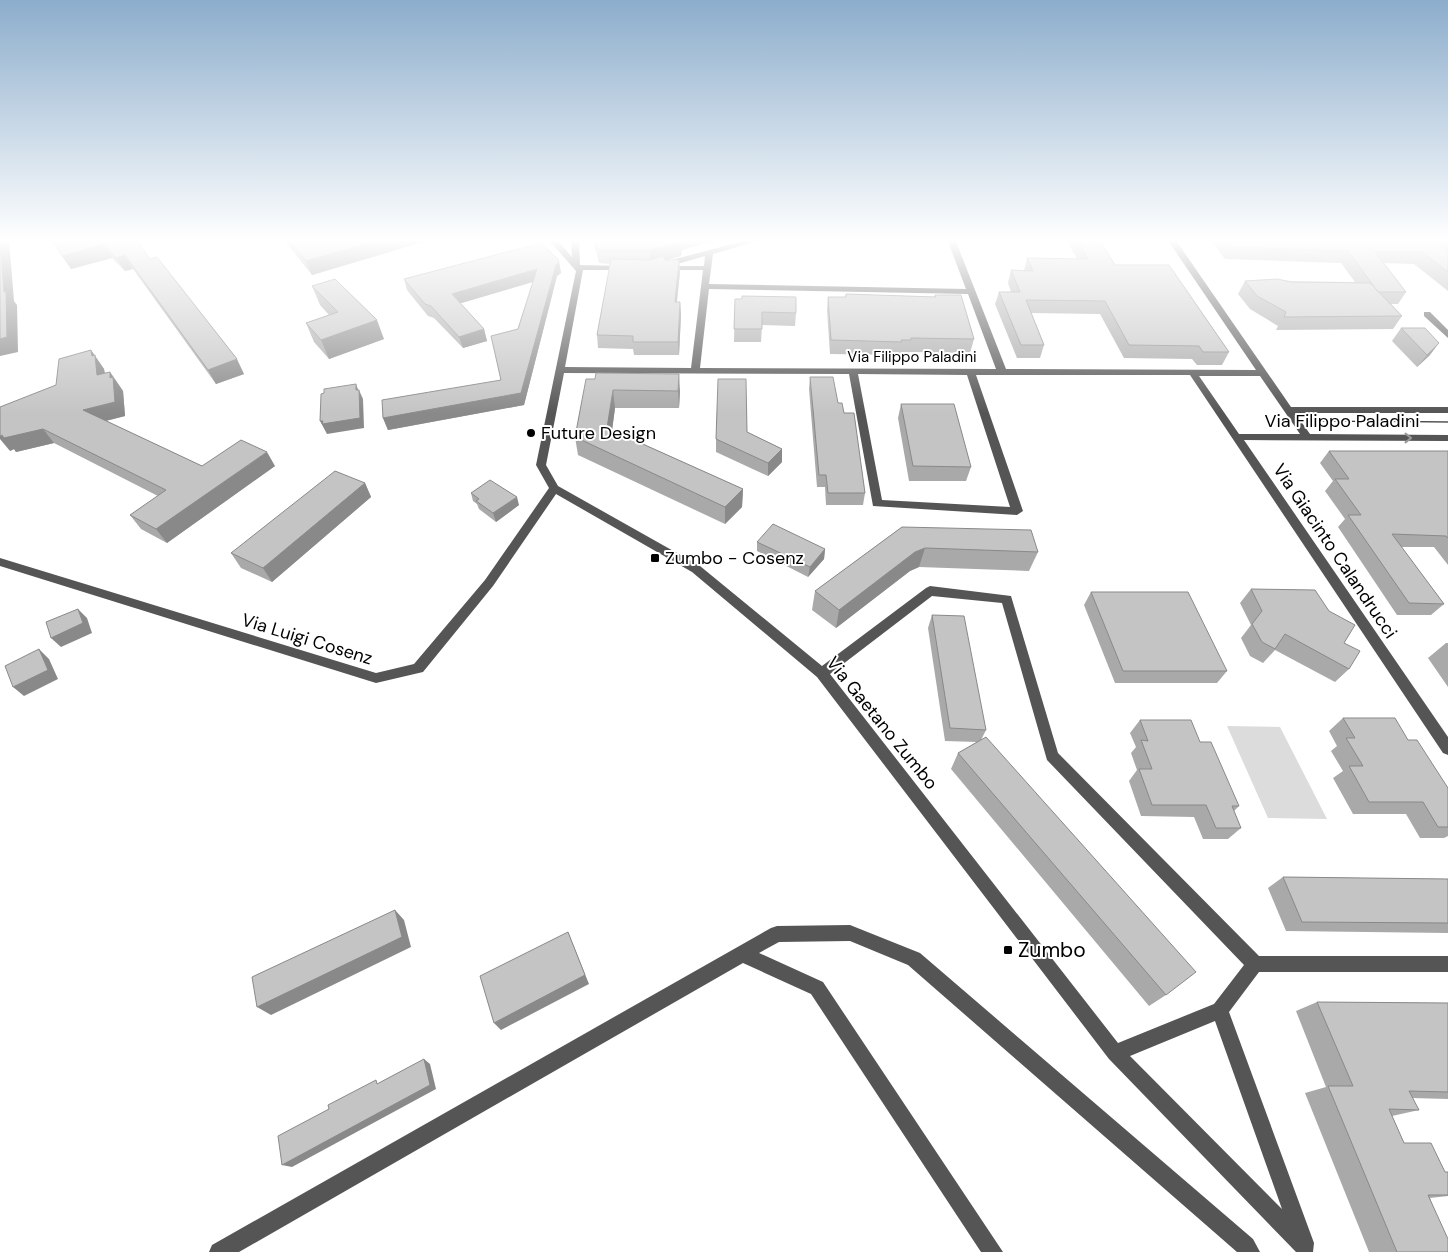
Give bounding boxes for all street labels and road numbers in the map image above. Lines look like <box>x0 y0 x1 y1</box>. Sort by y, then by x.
street label: Via Filippo Paladini <box>847 347 977 367</box>
street label: Via Filippo Paladini <box>1264 409 1420 433</box>
street label: Via Giacinto Calandrucci <box>1267 459 1403 643</box>
street label: Via Luigi Cosenz <box>239 608 375 670</box>
street label: Via Gaetano Zumbo <box>821 651 943 795</box>

